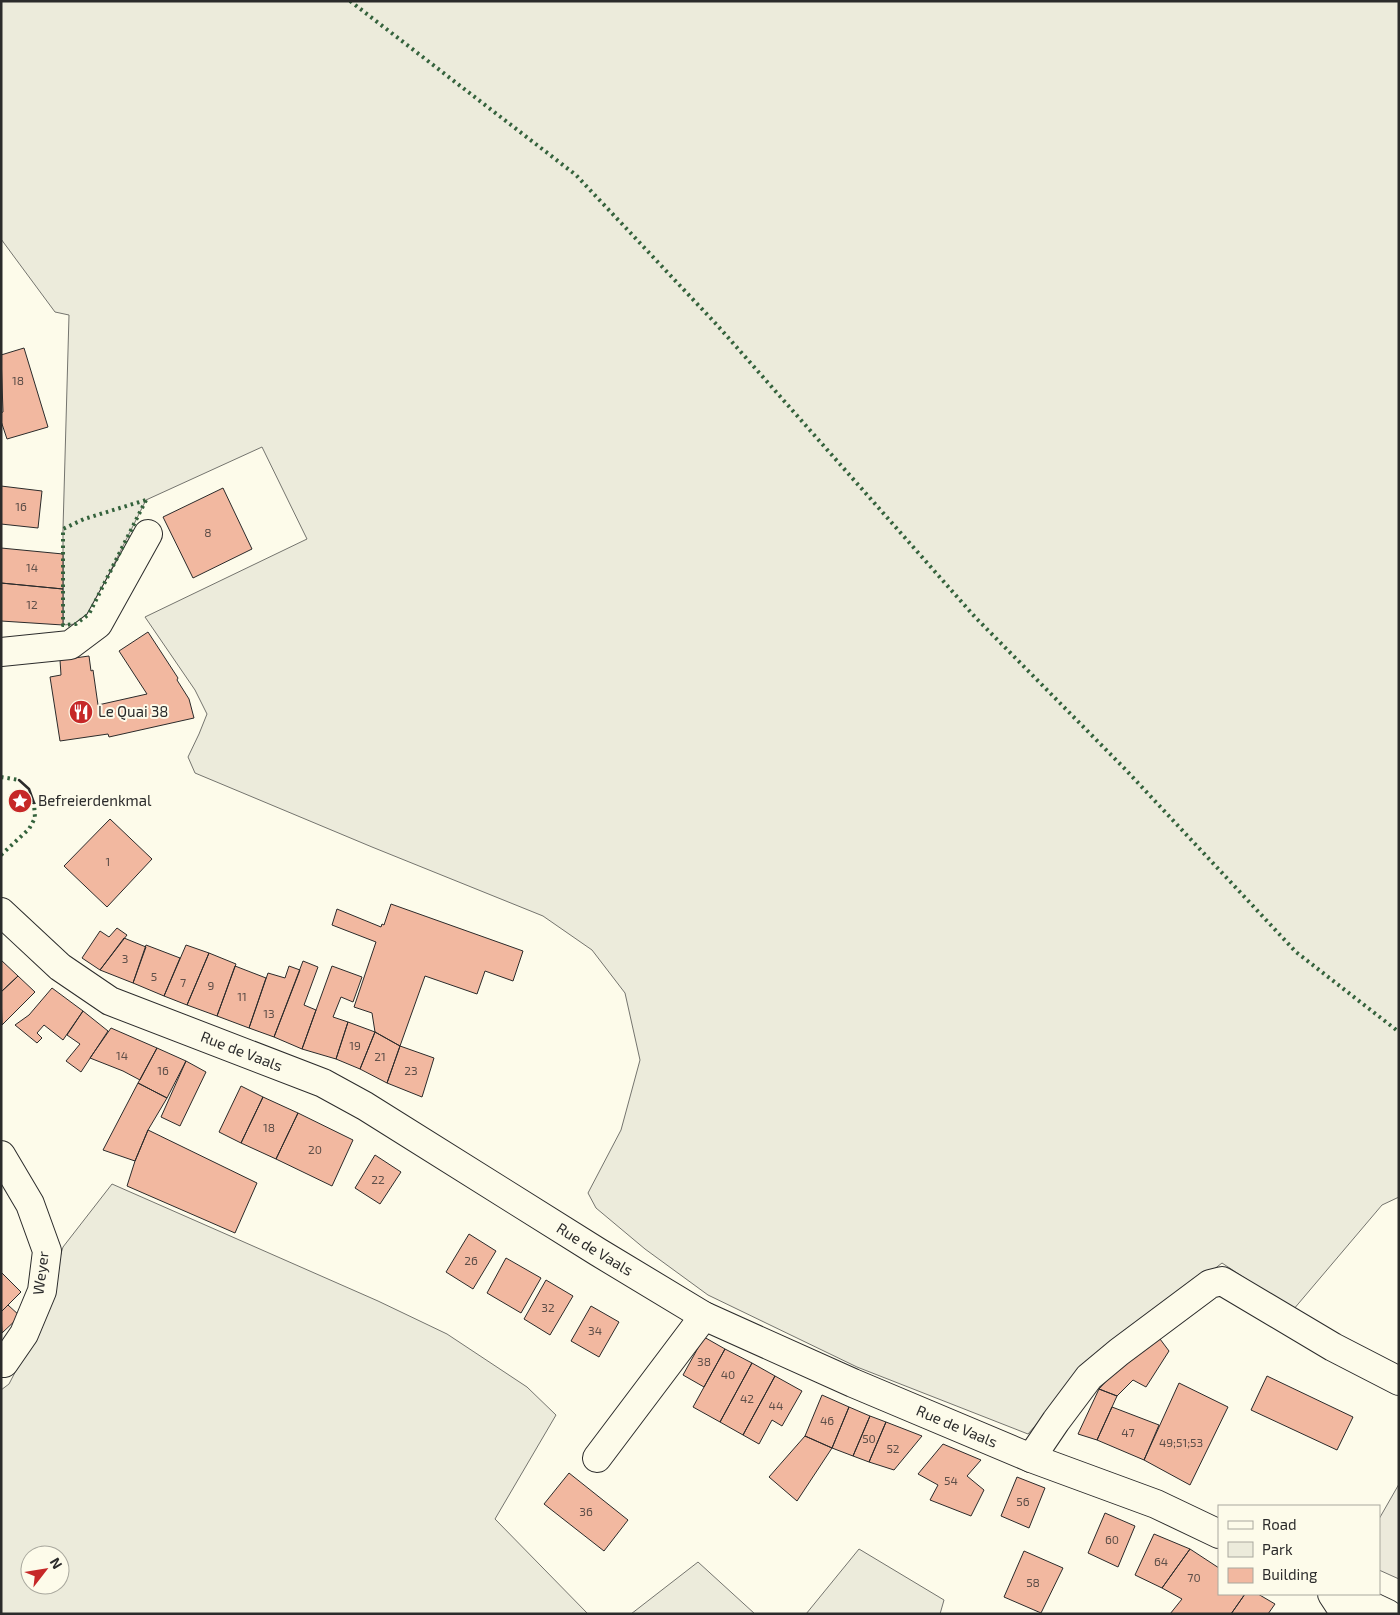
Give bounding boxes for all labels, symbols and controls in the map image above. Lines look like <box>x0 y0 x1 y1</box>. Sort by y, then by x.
house number: 18 <box>12 373 24 387</box>
house number: 16 <box>15 499 27 513</box>
house number: 8 <box>204 525 212 539</box>
house number: 14 <box>26 560 38 574</box>
house number: 12 <box>26 597 38 611</box>
restaurant icon: Le Quai 38 <box>68 699 94 725</box>
place label: Le Quai 38 <box>98 702 168 721</box>
place icon: Befreierdenkmal <box>7 788 33 814</box>
place label: Befreierdenkmal <box>38 791 152 809</box>
house number: 1 <box>106 854 110 868</box>
house number: 3 <box>122 951 128 965</box>
house number: 5 <box>151 969 157 983</box>
house number: 7 <box>180 975 186 989</box>
house number: 9 <box>208 978 215 992</box>
house number: 11 <box>237 989 247 1003</box>
house number: 13 <box>263 1006 275 1020</box>
street label: Rue de Vaals <box>198 1027 285 1075</box>
house number: 19 <box>349 1038 361 1052</box>
house number: 14 <box>116 1048 128 1062</box>
house number: 21 <box>374 1049 386 1063</box>
house number: 16 <box>157 1063 169 1077</box>
house number: 23 <box>404 1063 418 1077</box>
house number: 18 <box>263 1120 275 1134</box>
house number: 20 <box>308 1142 322 1156</box>
house number: 22 <box>371 1172 385 1186</box>
street label: Rue de Vaals <box>554 1218 636 1279</box>
street label: Weyer <box>28 1250 52 1296</box>
house number: 26 <box>464 1253 478 1267</box>
house number: 32 <box>541 1300 555 1314</box>
house number: 34 <box>588 1323 602 1337</box>
house number: 38 <box>697 1354 711 1368</box>
house number: 40 <box>721 1367 735 1381</box>
house number: 42 <box>740 1391 754 1405</box>
house number: 44 <box>769 1398 783 1412</box>
street label: Rue de Vaals <box>914 1401 1000 1451</box>
house number: 46 <box>820 1413 834 1427</box>
house number: 47 <box>1121 1425 1135 1439</box>
house number: 50 <box>862 1431 876 1445</box>
house number: 49;51;53 <box>1159 1435 1203 1449</box>
house number: 52 <box>886 1441 900 1455</box>
house number: 54 <box>944 1473 958 1487</box>
house number: 56 <box>1016 1494 1030 1508</box>
house number: 36 <box>579 1504 593 1518</box>
legend <box>1218 1505 1380 1595</box>
text: Road <box>1262 1515 1297 1533</box>
house number: 60 <box>1105 1532 1119 1546</box>
text: Park <box>1262 1540 1293 1558</box>
north arrow <box>20 1545 70 1595</box>
text: N <box>47 1554 66 1572</box>
house number: 64 <box>1154 1554 1168 1568</box>
text: Building <box>1262 1565 1318 1583</box>
house number: 70 <box>1187 1570 1201 1584</box>
house number: 58 <box>1026 1575 1040 1589</box>

